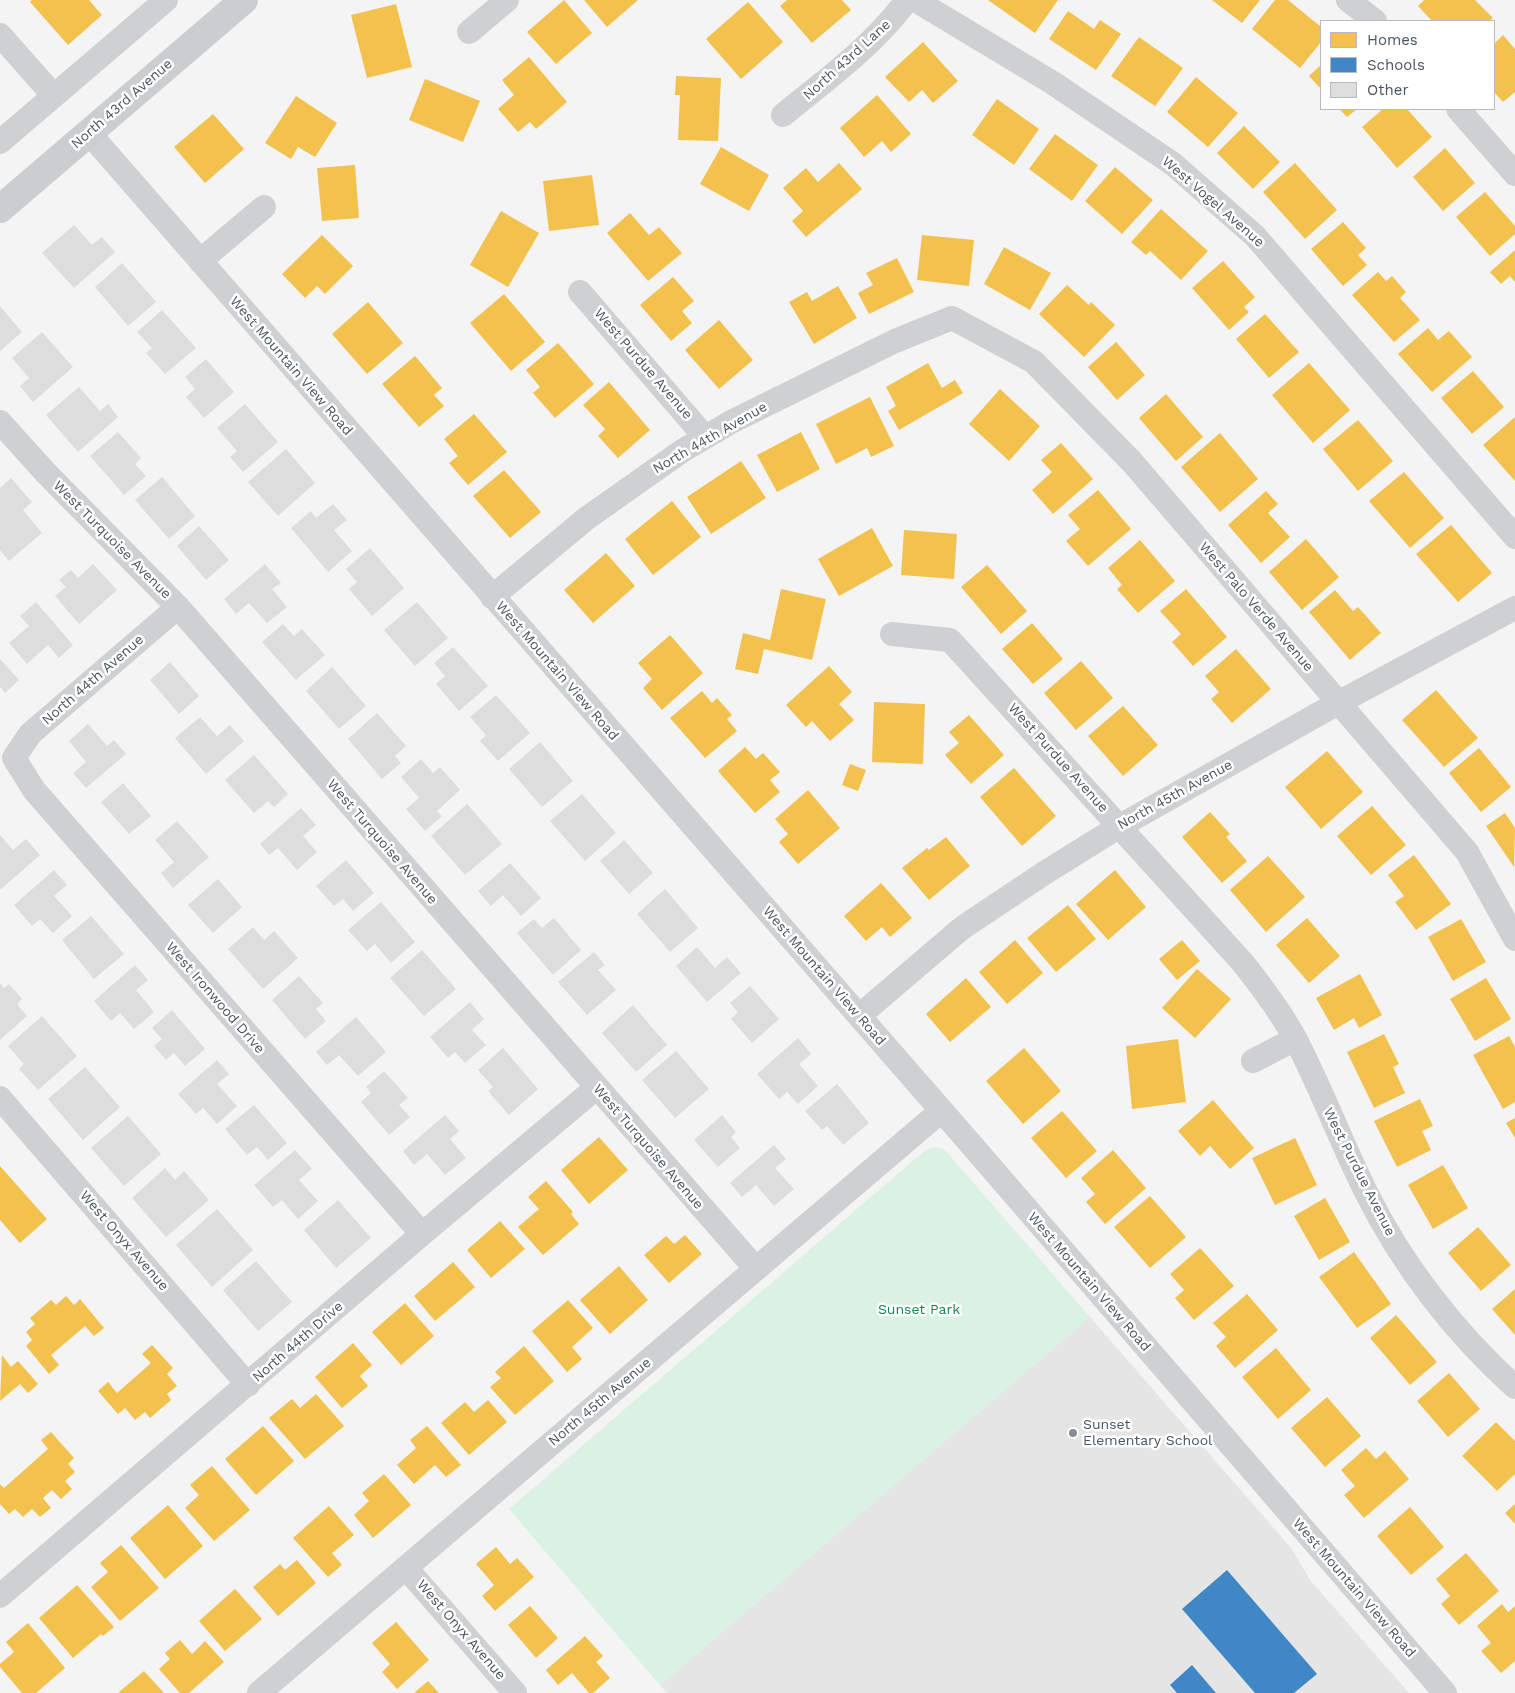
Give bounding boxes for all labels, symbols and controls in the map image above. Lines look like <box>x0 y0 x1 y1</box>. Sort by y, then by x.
street label: North 43rd Lane <box>800 16 894 104</box>
legend <box>1320 20 1495 110</box>
text: Homes <box>1367 31 1418 49</box>
street label: North 43rd Avenue <box>68 56 176 152</box>
text: Schools <box>1367 56 1425 74</box>
text: Other <box>1367 81 1409 99</box>
street label: West Vogel Avenue <box>1158 153 1268 251</box>
street label: West Mountain View Road <box>226 293 356 439</box>
street label: West Purdue Avenue <box>590 305 696 423</box>
street label: North 44th Avenue <box>650 398 770 478</box>
street label: West Turquoise Avenue <box>49 477 175 603</box>
street label: West Palo Verde Avenue <box>1195 539 1317 675</box>
street label: West Mountain View Road <box>492 598 622 744</box>
street label: North 44th Avenue <box>39 631 147 729</box>
street label: West Purdue Avenue <box>1004 700 1112 816</box>
street label: North 45th Avenue <box>1115 756 1235 834</box>
street label: West Turquoise Avenue <box>323 776 441 908</box>
street label: West Mountain View Road <box>759 903 889 1049</box>
street label: West Ironwood Drive <box>162 939 268 1057</box>
street label: West Turquoise Avenue <box>589 1081 707 1213</box>
street label: West Purdue Avenue <box>1319 1105 1399 1239</box>
street label: West Onyx Avenue <box>76 1188 172 1294</box>
street label: West Mountain View Road <box>1024 1209 1154 1355</box>
street label: North 44th Drive <box>249 1298 347 1386</box>
park label: Sunset Park <box>878 1302 960 1318</box>
street label: North 45th Avenue <box>545 1354 655 1450</box>
place label: Sunset Elementary School <box>1083 1417 1212 1450</box>
marker: Sunset Elementary School <box>1067 1427 1079 1439</box>
street label: West Mountain View Road <box>1289 1515 1419 1661</box>
street label: West Onyx Avenue <box>413 1577 509 1683</box>

